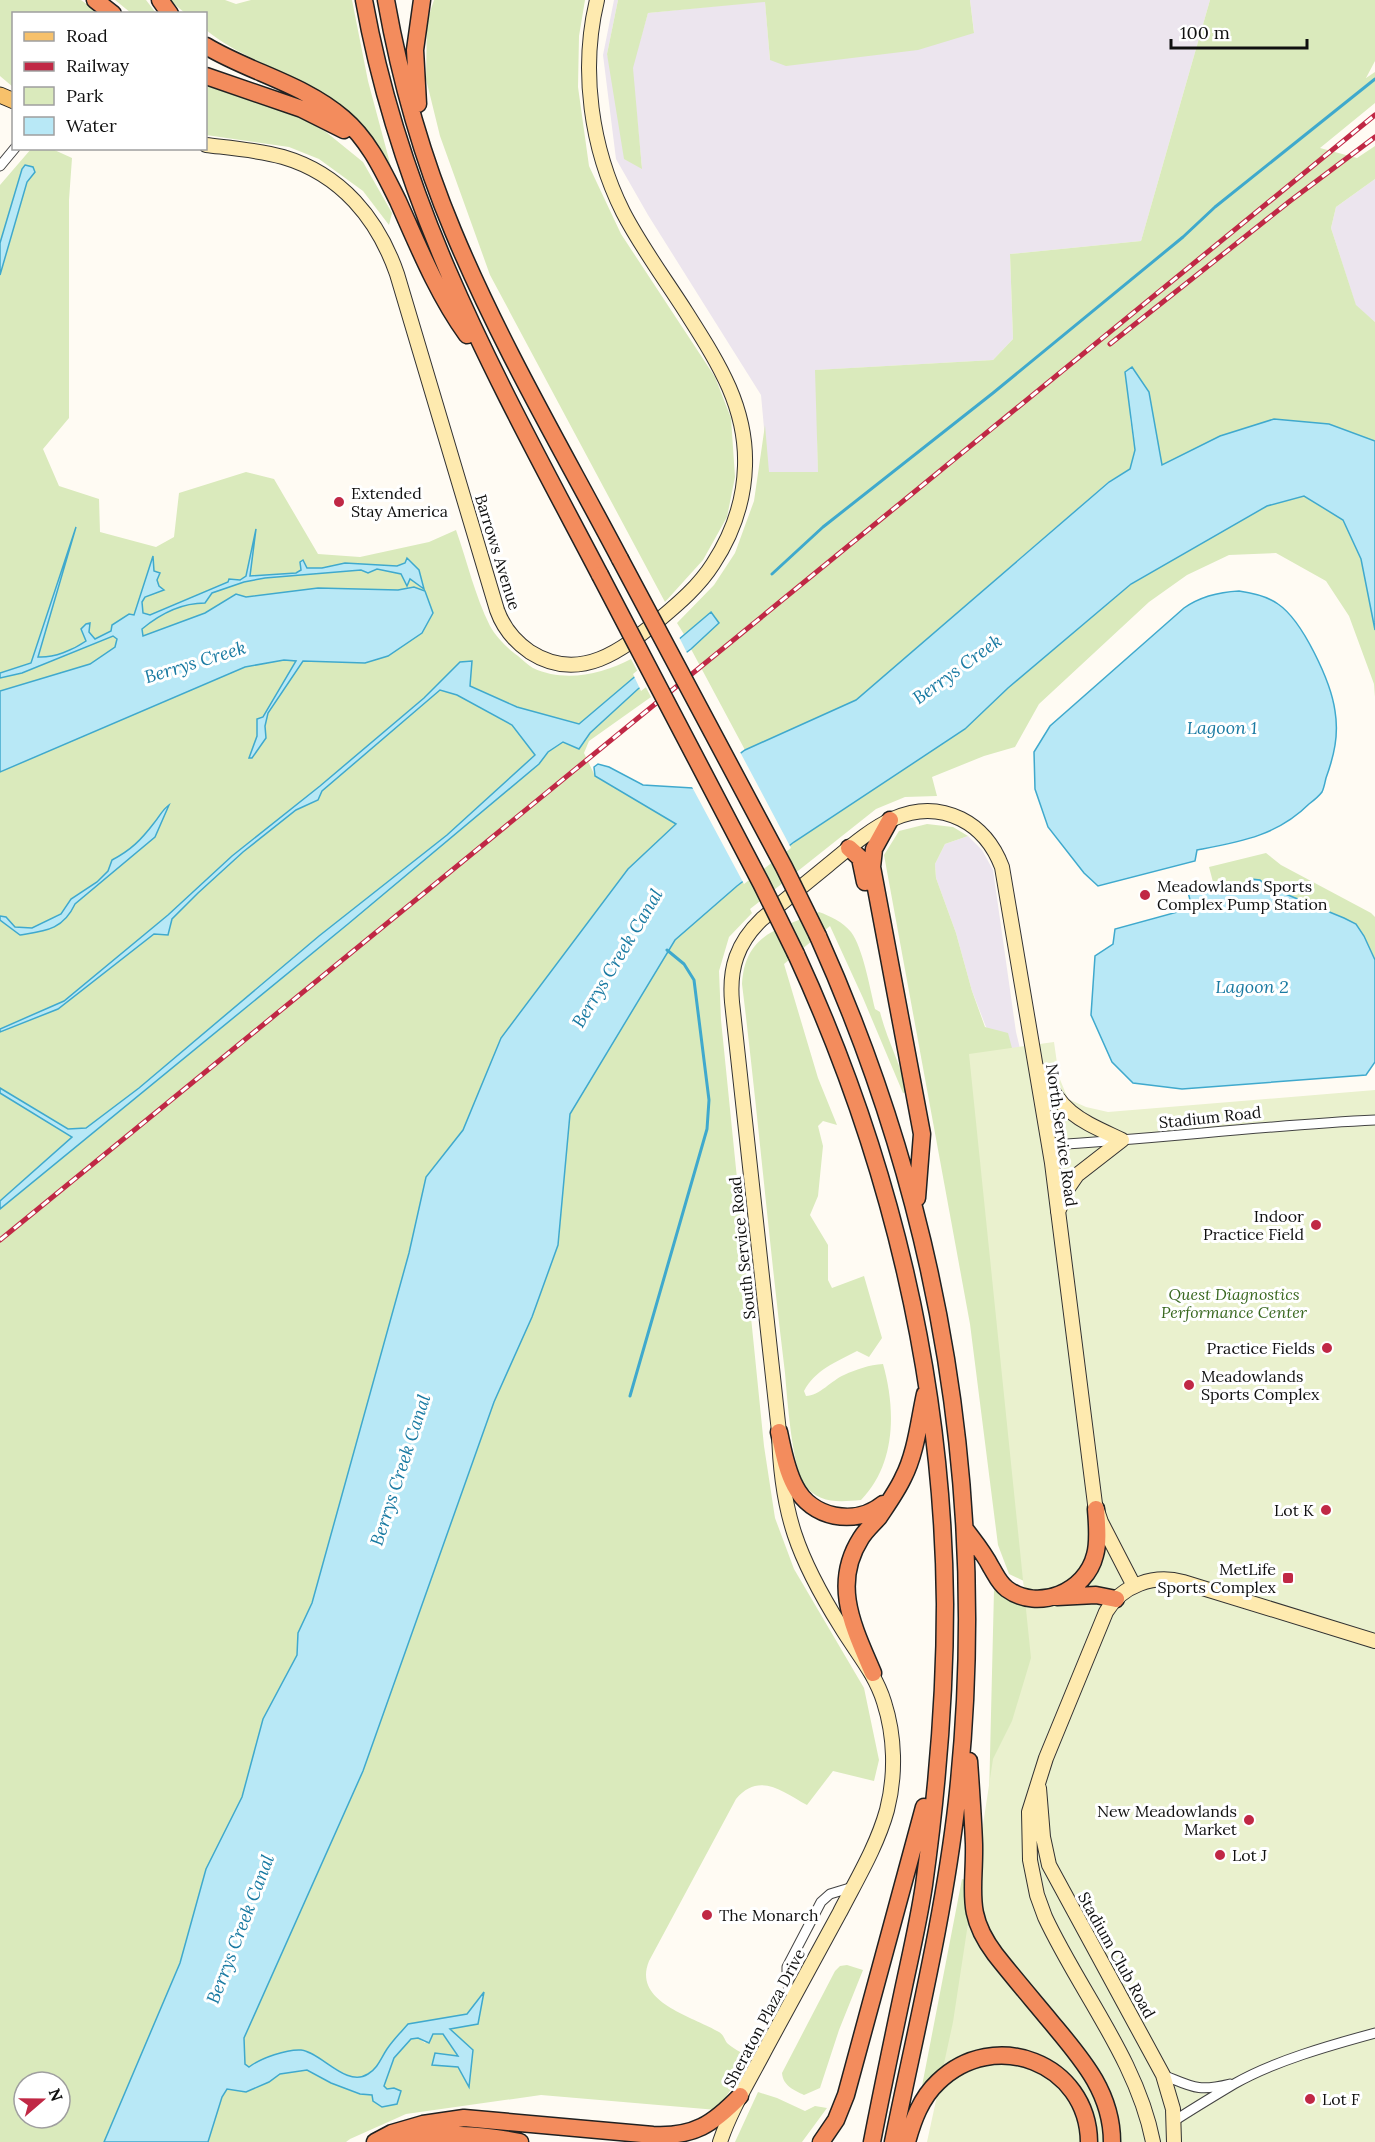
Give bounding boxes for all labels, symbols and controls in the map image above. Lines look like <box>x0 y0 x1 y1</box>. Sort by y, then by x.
legend <box>12 12 207 150</box>
scale bar <box>1171 12 1308 50</box>
text: 100 m <box>1180 21 1230 44</box>
text: Road <box>66 24 108 47</box>
text: Railway <box>66 54 130 77</box>
text: Park <box>66 84 104 107</box>
text: Water <box>66 114 117 137</box>
place label: Extended Stay America <box>351 483 448 521</box>
street label: Barrows Avenue <box>471 492 525 613</box>
marker: Extended Stay America <box>332 495 346 509</box>
water label: Berrys Creek <box>908 629 1006 709</box>
water label: Berrys Creek <box>141 636 249 688</box>
water label: Lagoon 1 <box>1187 716 1257 739</box>
place label: Meadowlands Sports Complex Pump Station <box>1157 876 1328 914</box>
water label: Berrys Creek Canal <box>566 884 668 1032</box>
marker: Meadowlands Sports Complex Pump Station <box>1138 888 1152 902</box>
water label: Lagoon 2 <box>1215 975 1289 998</box>
street label: North Service Road <box>1042 1062 1082 1208</box>
street label: Stadium Road <box>1158 1102 1263 1132</box>
street label: South Service Road <box>724 1175 759 1321</box>
place label: Indoor Practice Field <box>1203 1206 1304 1244</box>
marker: Indoor Practice Field <box>1309 1218 1323 1232</box>
park label: Quest Diagnostics Performance Center <box>1161 1284 1308 1322</box>
place label: Practice Fields <box>1207 1338 1315 1358</box>
marker: Practice Fields <box>1320 1341 1334 1355</box>
place label: Meadowlands Sports Complex <box>1201 1366 1320 1404</box>
marker: Meadowlands Sports Complex <box>1182 1378 1196 1392</box>
water label: Berrys Creek Canal <box>365 1391 435 1549</box>
place label: Lot K <box>1274 1500 1314 1520</box>
marker: Lot K <box>1319 1503 1333 1517</box>
place label: MetLife Sports Complex <box>1157 1559 1277 1597</box>
marker: MetLife Sports Complex <box>1281 1571 1295 1585</box>
place label: New Meadowlands Market <box>1097 1801 1238 1839</box>
marker: New Meadowlands Market <box>1242 1813 1256 1827</box>
place label: Lot J <box>1232 1845 1267 1865</box>
marker: Lot J <box>1213 1848 1227 1862</box>
water label: Berrys Creek Canal <box>201 1851 279 2007</box>
street label: Stadium Club Road <box>1074 1888 1160 2022</box>
place label: The Monarch <box>719 1905 819 1925</box>
marker: The Monarch <box>700 1908 714 1922</box>
street label: Sheraton Plaza Drive <box>719 1945 809 2091</box>
north arrow <box>12 2070 72 2130</box>
text: N <box>45 2086 68 2104</box>
place label: Lot F <box>1322 2089 1360 2109</box>
marker: Lot F <box>1303 2092 1317 2106</box>

